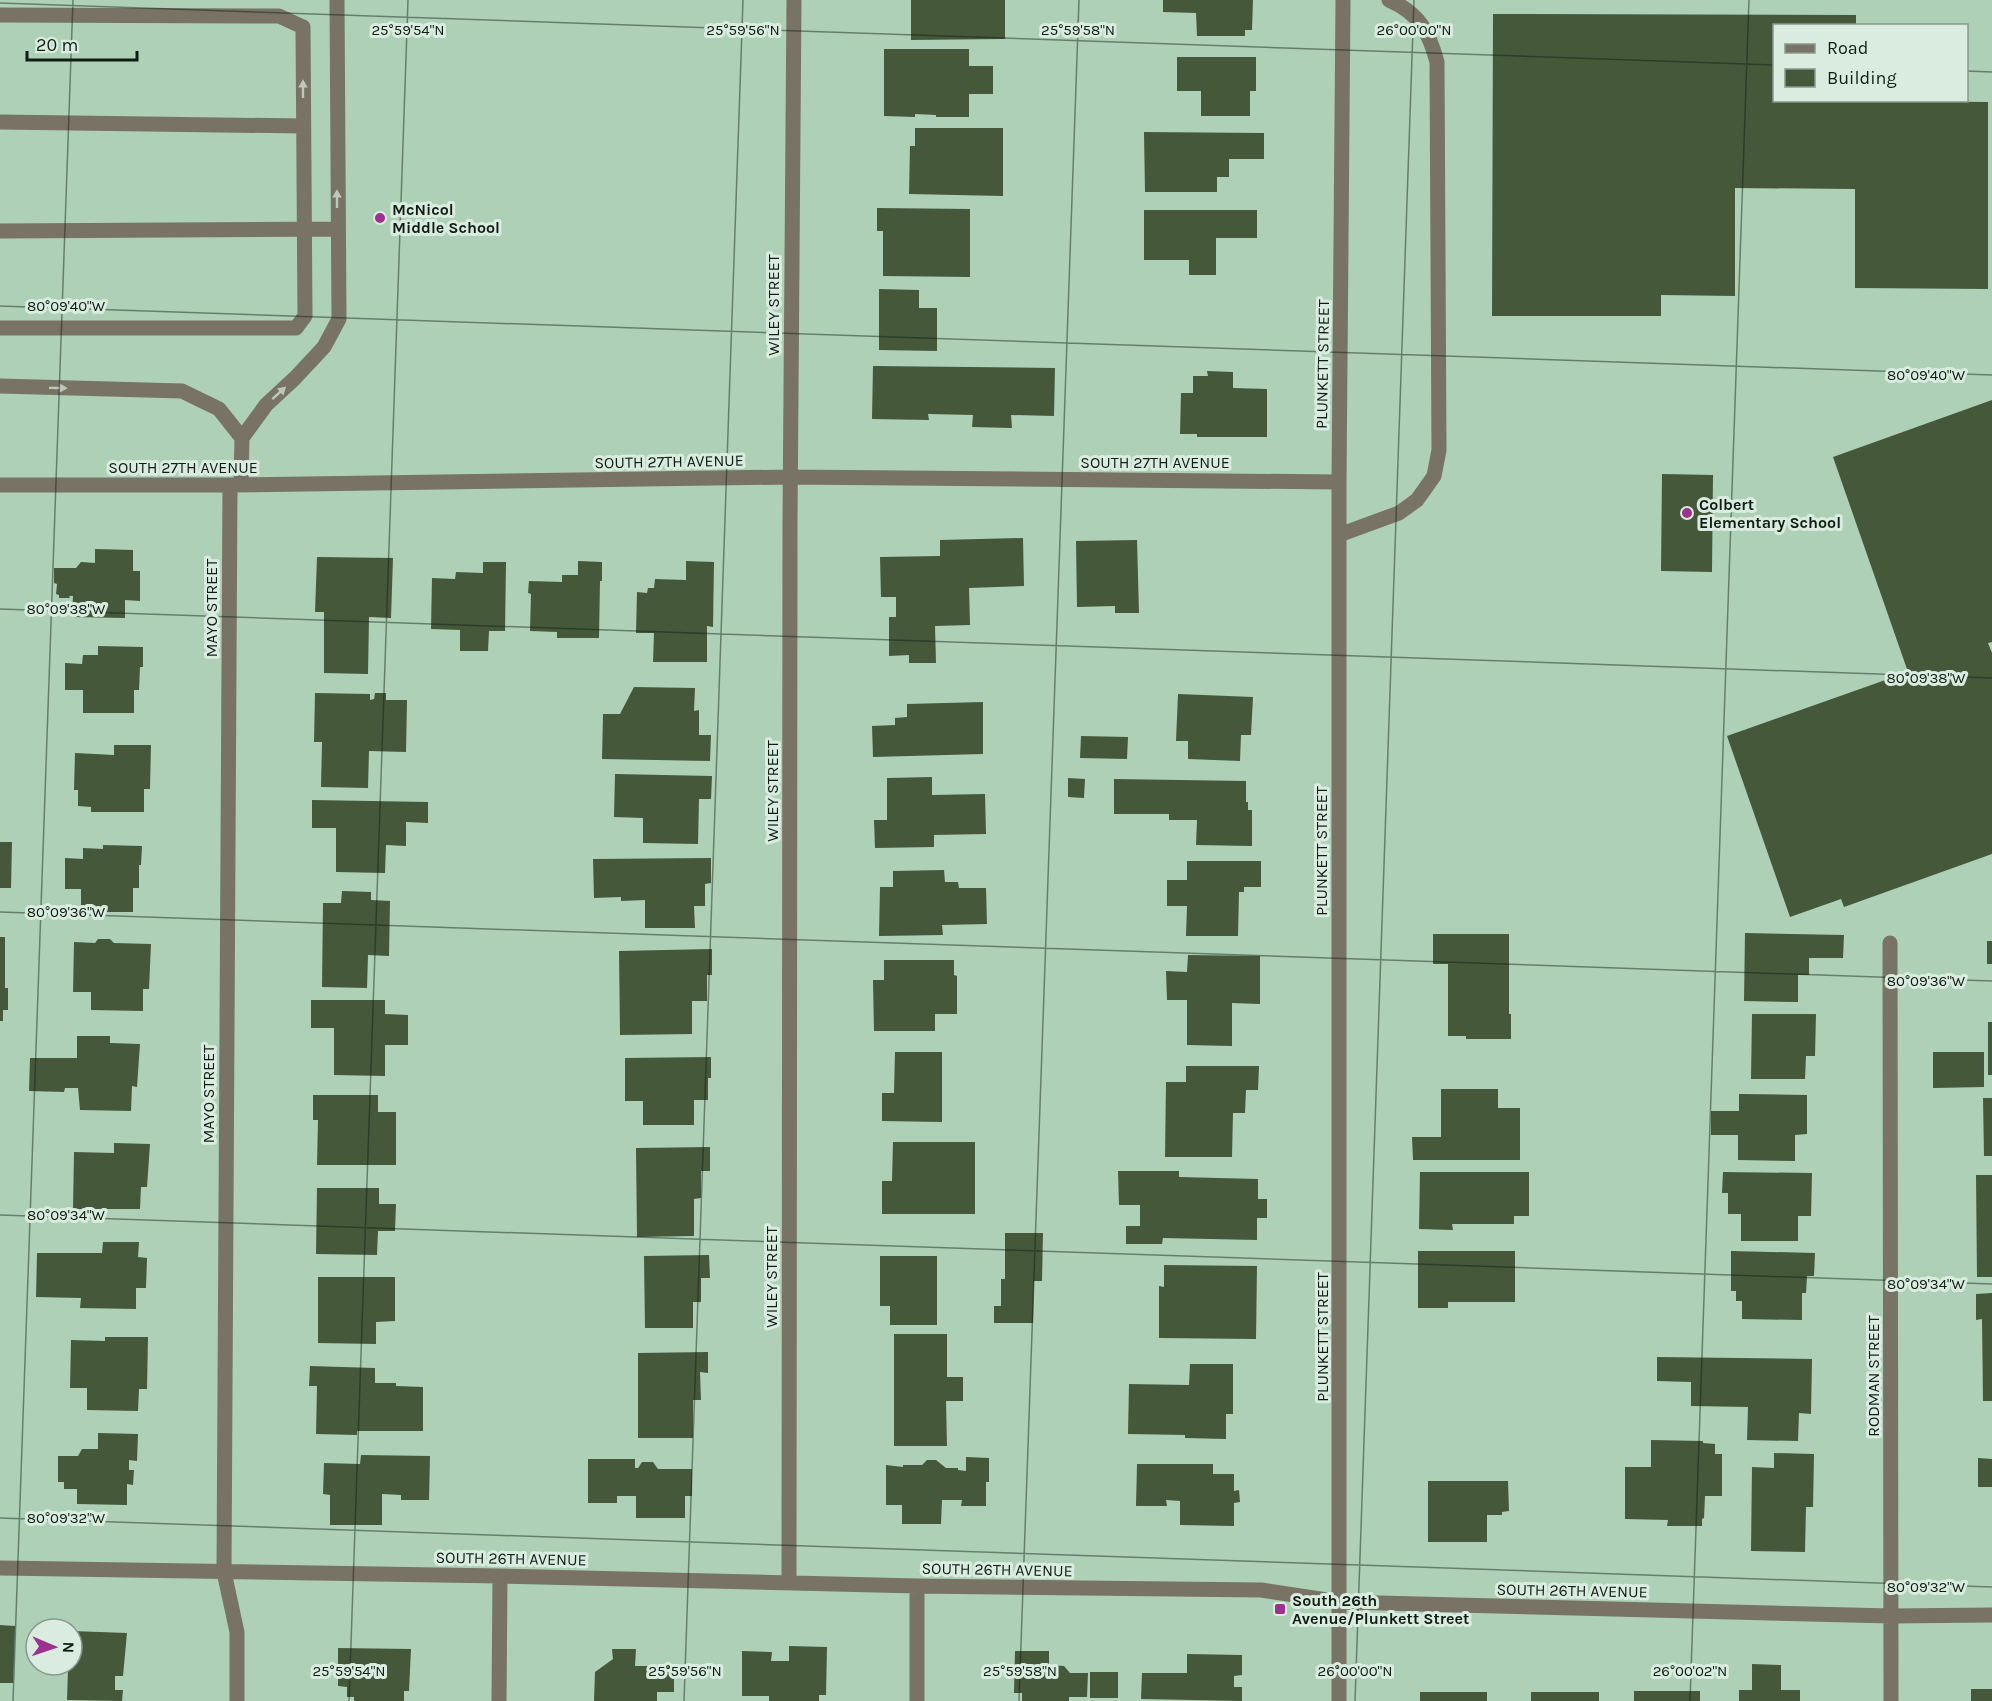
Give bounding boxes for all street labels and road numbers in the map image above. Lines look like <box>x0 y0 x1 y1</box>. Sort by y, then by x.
street label: WILEY STREET <box>764 254 783 356</box>
street label: PLUNKETT STREET <box>1312 299 1333 429</box>
street label: SOUTH 27TH AVENUE <box>594 451 744 472</box>
street label: SOUTH 27TH AVENUE <box>1080 453 1230 472</box>
street label: SOUTH 27TH AVENUE <box>108 458 258 477</box>
street label: MAYO STREET <box>202 559 221 657</box>
street label: WILEY STREET <box>763 740 782 842</box>
street label: PLUNKETT STREET <box>1312 786 1331 916</box>
street label: MAYO STREET <box>199 1045 218 1143</box>
street label: WILEY STREET <box>762 1226 781 1328</box>
street label: PLUNKETT STREET <box>1313 1272 1332 1402</box>
street label: RODMAN STREET <box>1864 1315 1883 1437</box>
street label: SOUTH 26TH AVENUE <box>435 1548 587 1569</box>
street label: SOUTH 26TH AVENUE <box>921 1559 1073 1580</box>
street label: SOUTH 26TH AVENUE <box>1496 1580 1648 1601</box>

